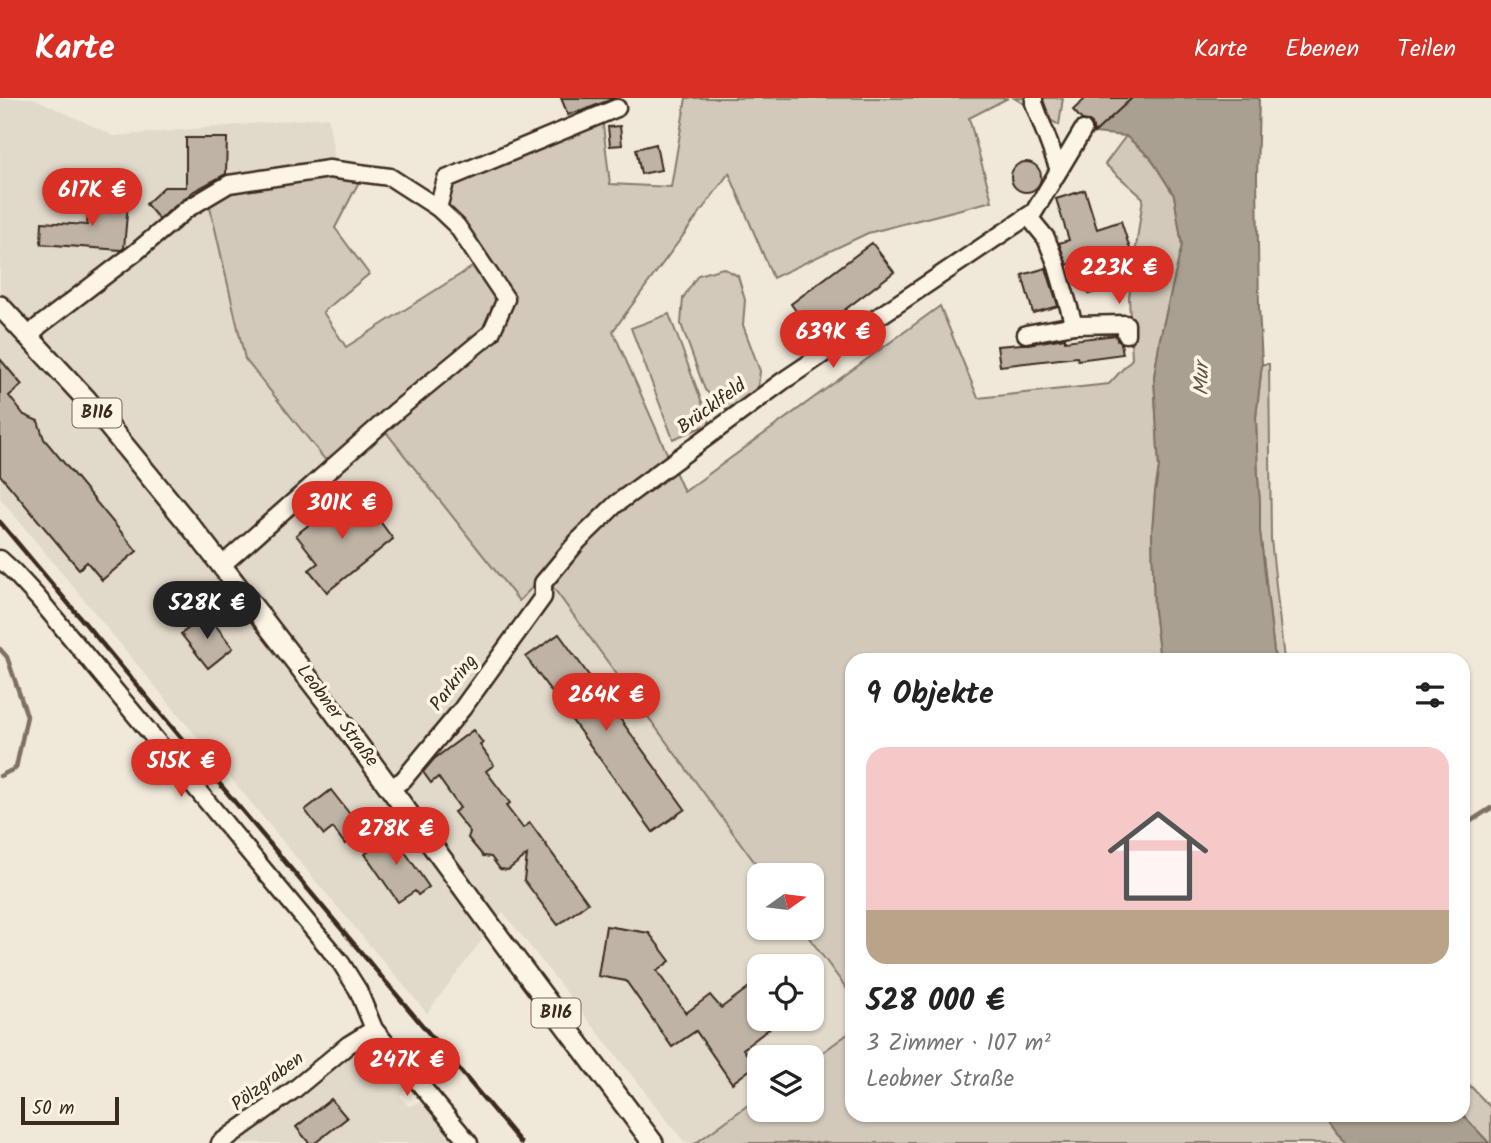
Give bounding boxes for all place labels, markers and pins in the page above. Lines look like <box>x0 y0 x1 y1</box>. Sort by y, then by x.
pin: 617K € <box>35 169 149 228</box>
pin: 223K € <box>1062 246 1176 306</box>
pin: 639K € <box>776 310 890 370</box>
pin: 301K € <box>285 482 399 541</box>
pin: 528K € <box>150 582 264 641</box>
pin: 264K € <box>549 674 663 733</box>
pin: 515K € <box>124 740 238 799</box>
pin: 278K € <box>339 808 453 867</box>
pin: 247K € <box>350 1038 464 1098</box>

